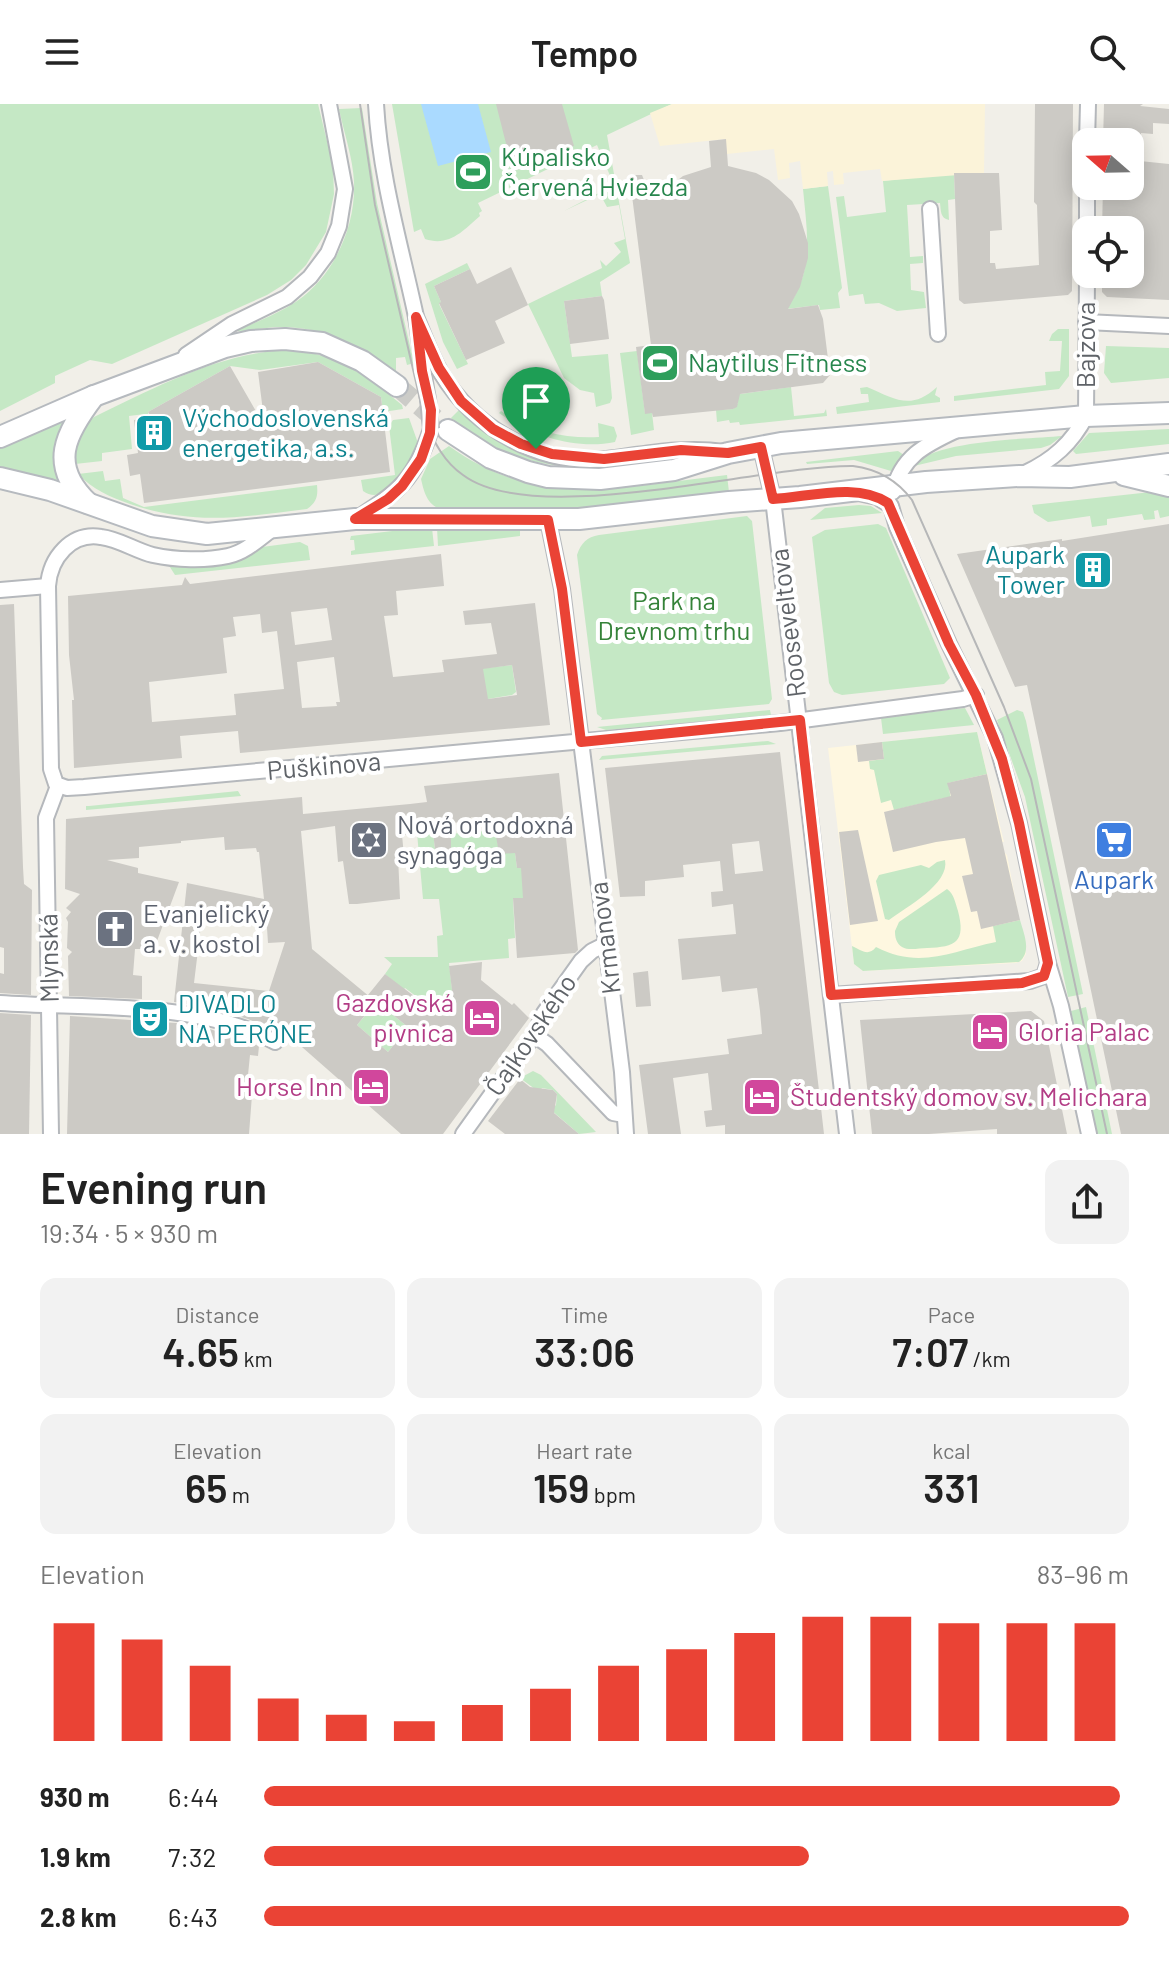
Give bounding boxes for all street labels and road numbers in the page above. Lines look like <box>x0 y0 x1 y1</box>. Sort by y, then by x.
street label: Bajzova <box>1069 302 1100 388</box>
street label: Rooseveltova <box>762 547 811 700</box>
street label: Puškinova <box>266 744 382 785</box>
street label: Krmanova <box>581 880 626 996</box>
street label: Mlynská <box>31 913 64 1003</box>
street label: Čajkovského <box>478 968 582 1101</box>

